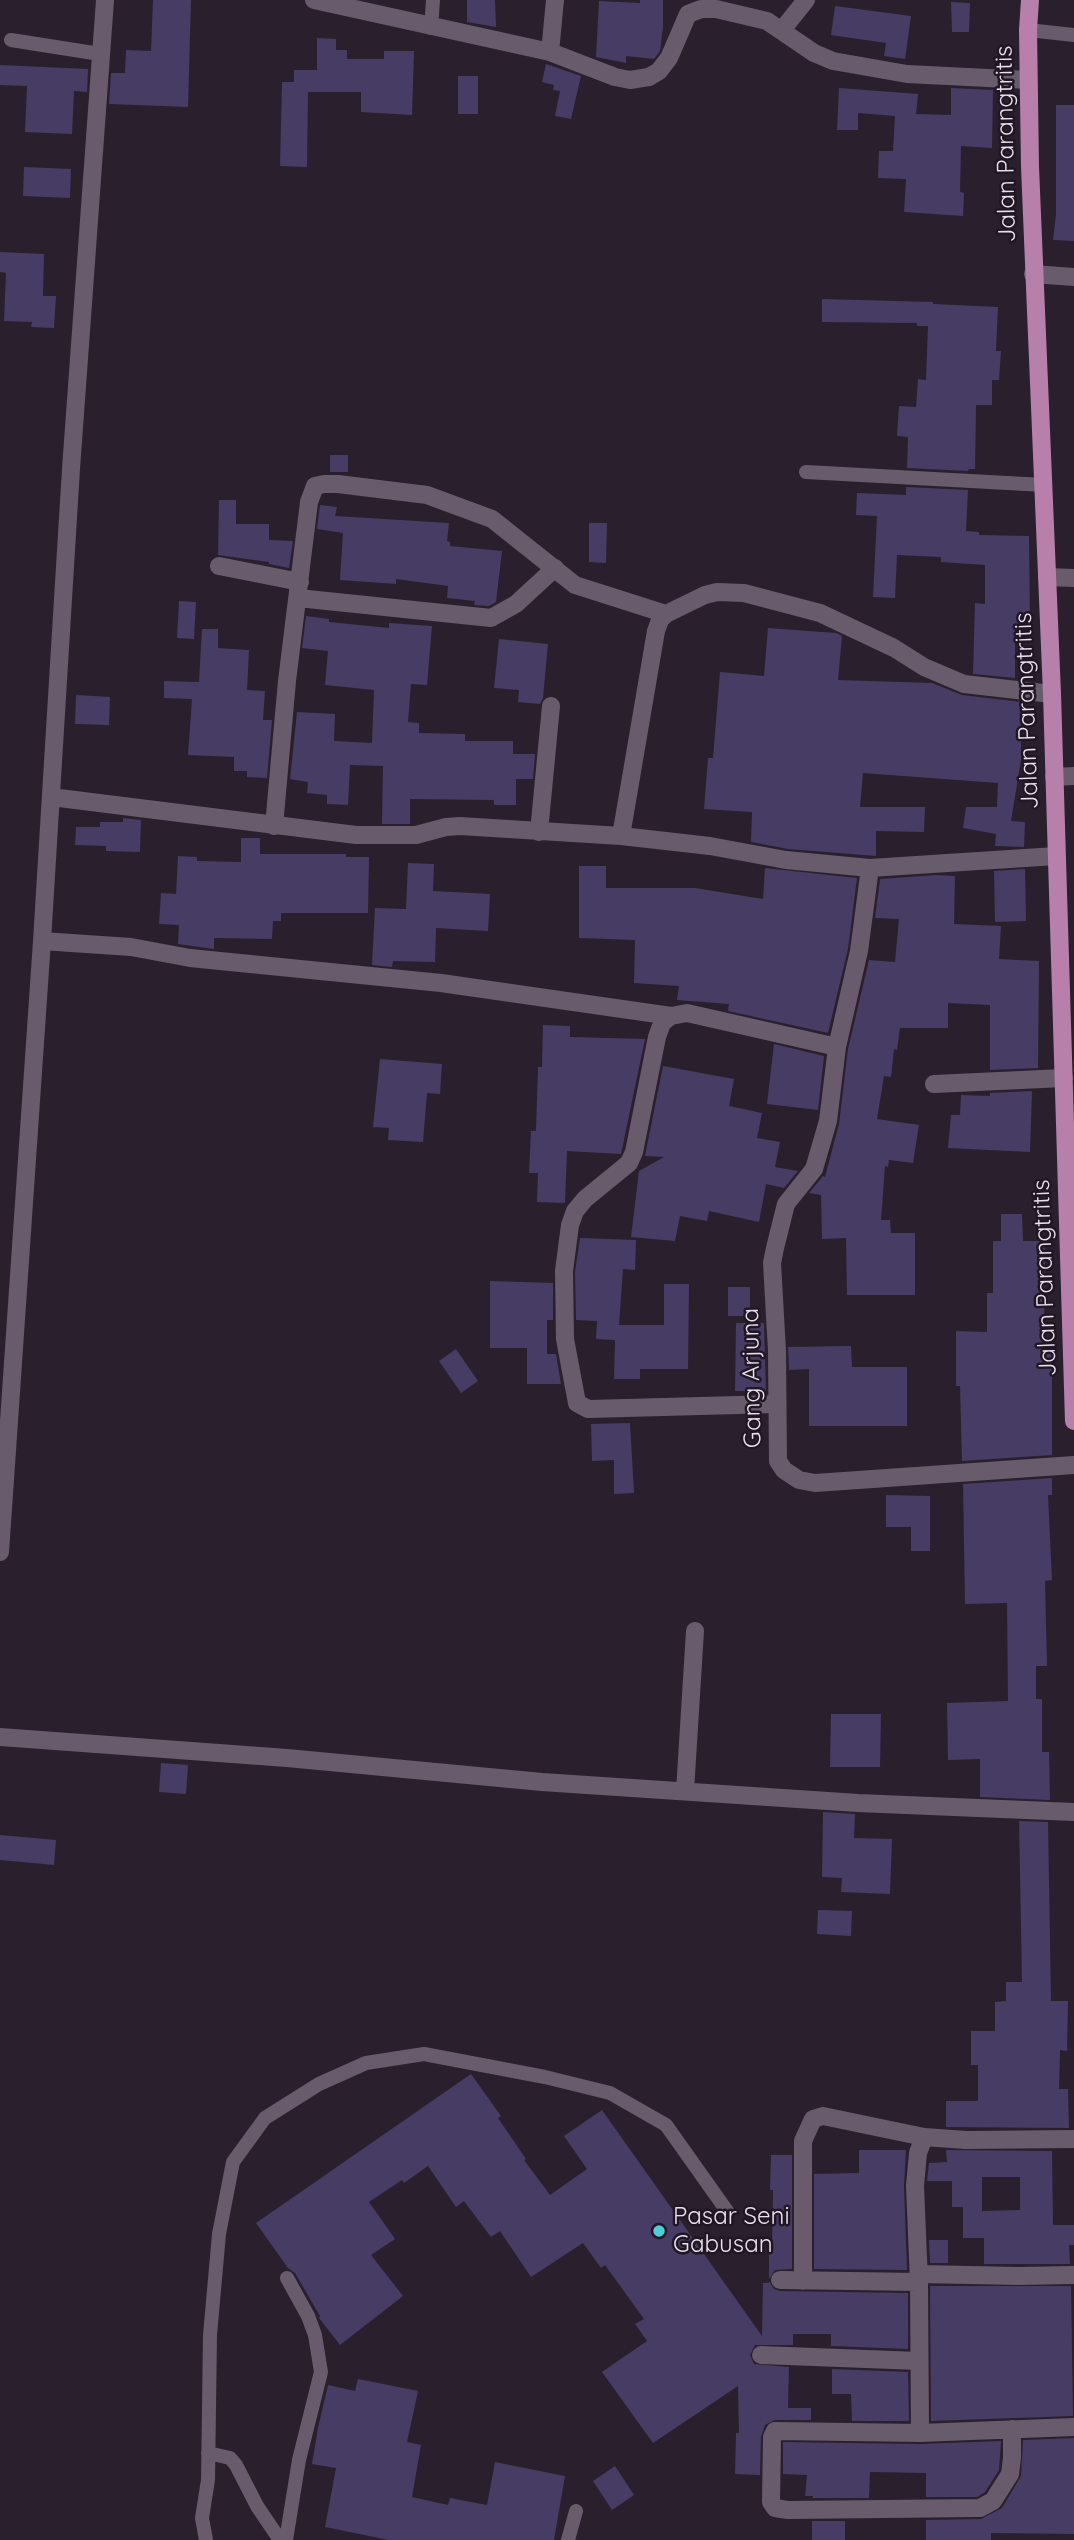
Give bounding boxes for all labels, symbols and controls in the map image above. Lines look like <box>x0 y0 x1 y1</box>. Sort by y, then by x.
street label: Jalan Parangtritis <box>990 45 1022 243</box>
street label: Jalan Parangtritis <box>1009 612 1045 810</box>
street label: Jalan Parangtritis <box>1027 1179 1063 1377</box>
street label: Gang Arjuna <box>736 1308 768 1448</box>
place label: Pasar Seni Gabusan <box>673 2203 790 2259</box>
marker: Pasar Seni Gabusan <box>651 2223 667 2239</box>

